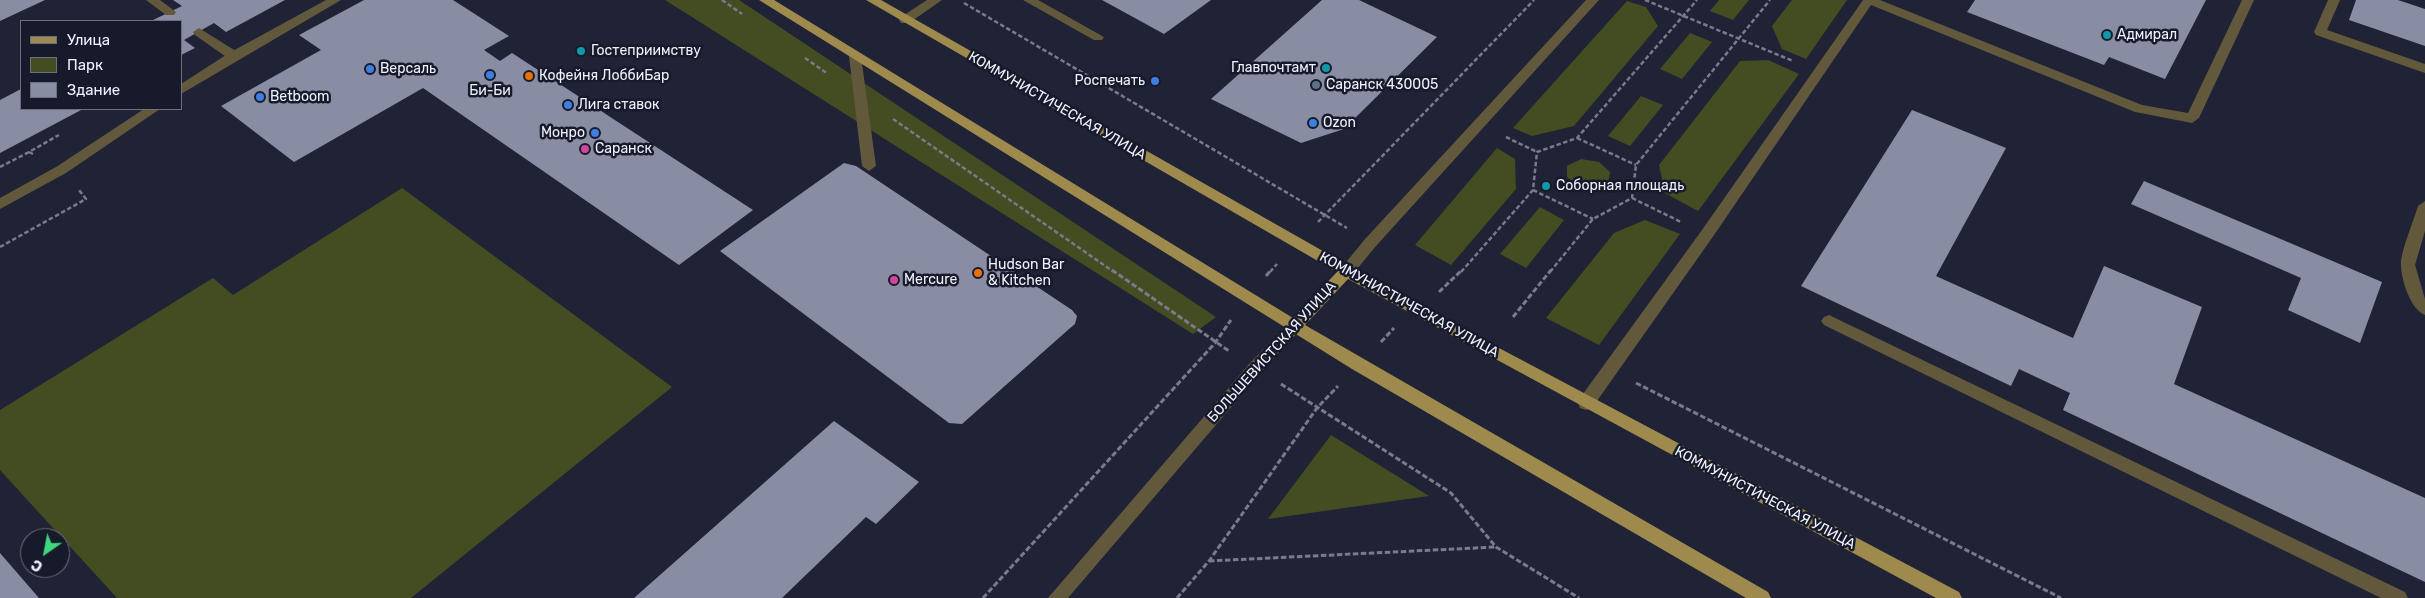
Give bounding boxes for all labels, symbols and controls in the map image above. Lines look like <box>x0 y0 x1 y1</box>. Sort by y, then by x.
legend <box>20 20 182 110</box>
place label: Адмирал <box>2117 27 2177 43</box>
marker: Адмирал <box>2101 29 2113 41</box>
text: Улица <box>67 31 110 49</box>
place label: Гостеприимству <box>591 43 701 59</box>
marker: Гостеприимству <box>575 45 587 57</box>
street label: КОММУНИСТИЧЕСКАЯ УЛИЦА <box>965 48 1149 164</box>
text: Парк <box>67 56 103 74</box>
place label: Главпочтамт <box>1231 60 1316 76</box>
place label: Версаль <box>380 61 436 77</box>
marker: Главпочтамт <box>1320 62 1332 74</box>
marker: Версаль <box>364 63 376 75</box>
place label: Кофейня ЛоббиБар <box>539 68 669 84</box>
marker: Би-Би <box>484 69 496 81</box>
marker: Кофейня ЛоббиБар <box>523 70 535 82</box>
place label: Роспечать <box>1075 73 1145 89</box>
marker: Роспечать <box>1149 75 1161 87</box>
place label: Саранск 430005 <box>1326 77 1438 93</box>
marker: Саранск 430005 <box>1310 79 1322 91</box>
text: Здание <box>67 81 120 99</box>
place label: Би-Би <box>469 83 511 99</box>
place label: Betboom <box>270 89 329 105</box>
marker: Betboom <box>254 91 266 103</box>
place label: Лига ставок <box>578 97 660 113</box>
marker: Лига ставок <box>562 99 574 111</box>
place label: Ozon <box>1323 115 1356 131</box>
marker: Ozon <box>1307 117 1319 129</box>
place label: Монро <box>541 125 585 141</box>
marker: Монро <box>589 127 601 139</box>
place label: Саранск <box>595 141 652 157</box>
marker: Саранск <box>579 143 591 155</box>
place label: Соборная площадь <box>1556 178 1684 194</box>
marker: Соборная площадь <box>1540 180 1552 192</box>
street label: КОММУНИСТИЧЕСКАЯ УЛИЦА <box>1316 249 1502 361</box>
place label: Hudson Bar & Kitchen <box>988 257 1064 290</box>
marker: Hudson Bar & Kitchen <box>972 267 984 279</box>
place label: Mercure <box>904 272 957 288</box>
marker: Mercure <box>888 274 900 286</box>
street label: БОЛЬШЕВИСТСКАЯ УЛИЦА <box>1204 278 1340 426</box>
street label: КОММУНИСТИЧЕСКАЯ УЛИЦА <box>1672 443 1858 553</box>
north arrow <box>20 528 70 578</box>
text: С <box>28 555 46 575</box>

